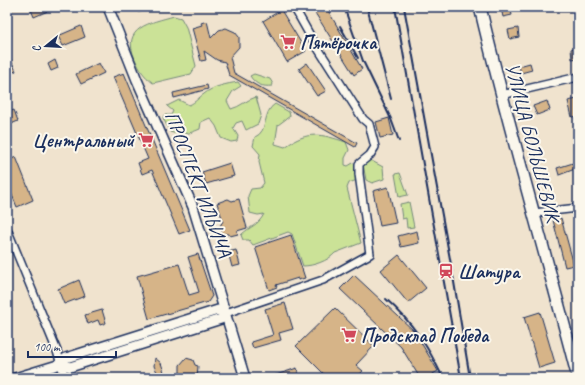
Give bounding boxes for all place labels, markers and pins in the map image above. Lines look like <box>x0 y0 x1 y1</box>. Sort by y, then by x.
place label: Пятёрочка <box>300 30 378 55</box>
supermarket icon: Пятёрочка <box>279 33 297 51</box>
place label: Центральный <box>32 128 136 153</box>
supermarket icon: Центральный <box>137 131 155 149</box>
place label: Шатура <box>458 259 522 285</box>
station icon: Шатура <box>437 262 455 280</box>
place label: Продсклад Победа <box>361 323 490 348</box>
supermarket icon: Продсклад Победа <box>340 326 358 344</box>

